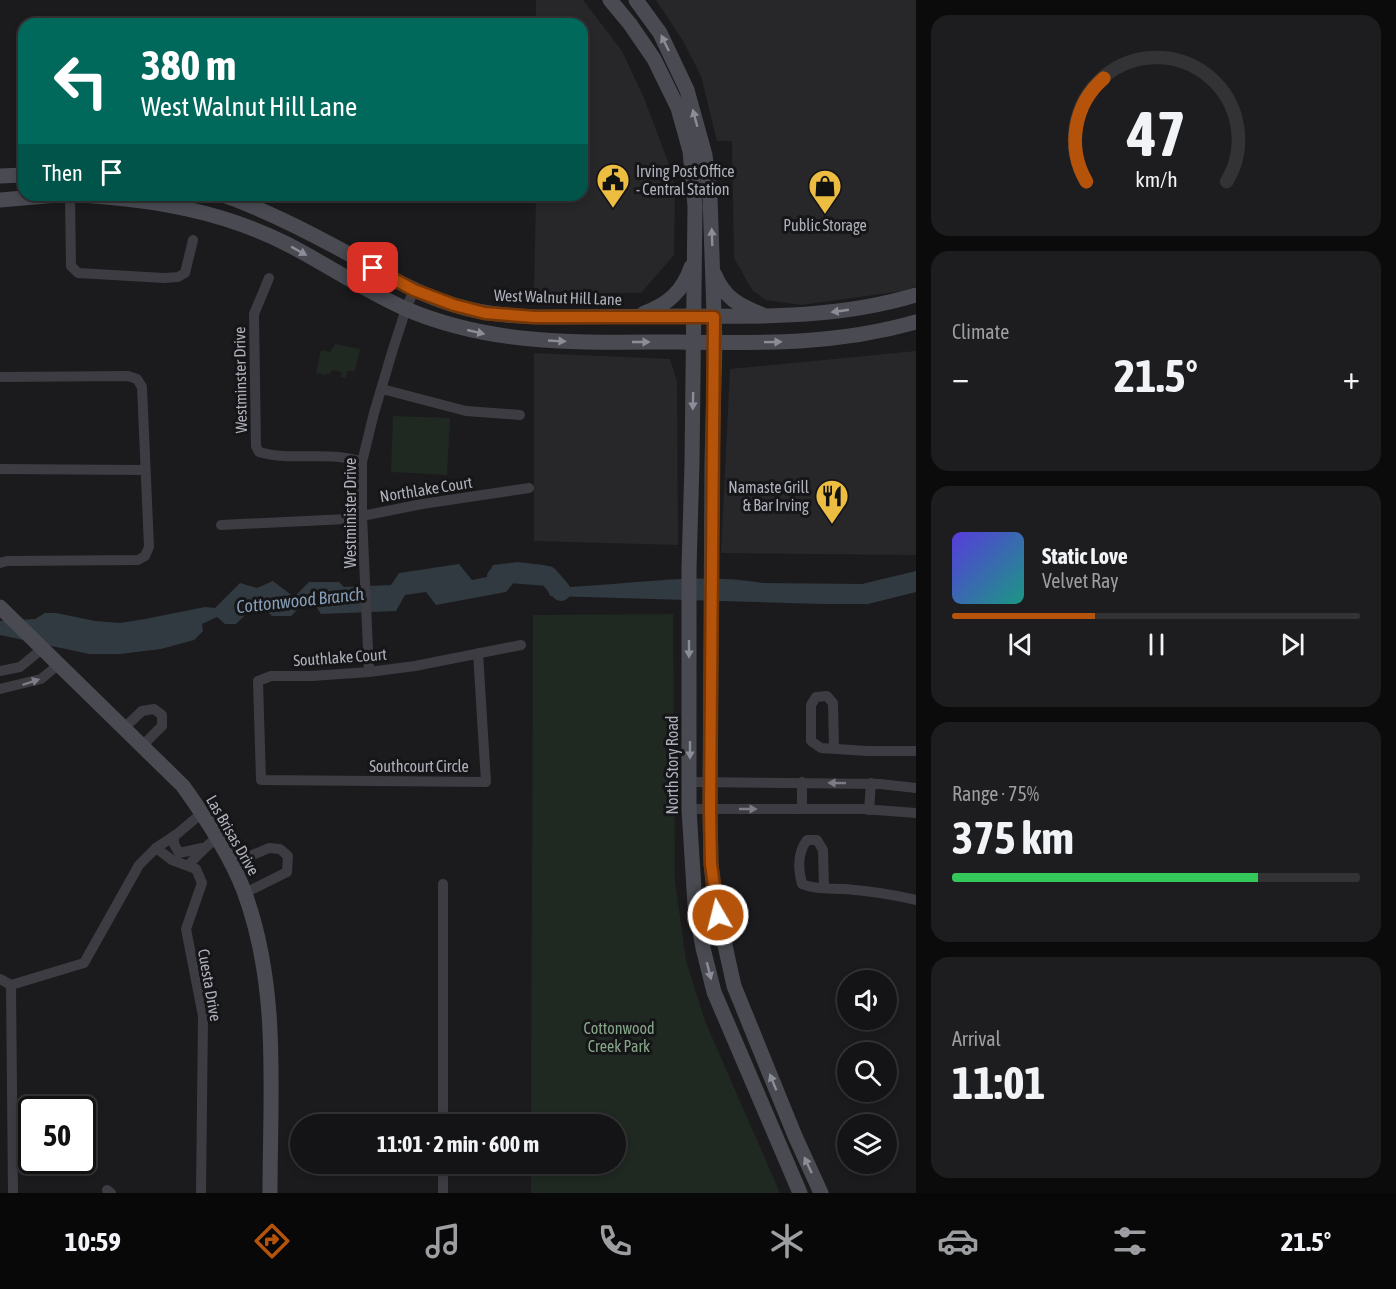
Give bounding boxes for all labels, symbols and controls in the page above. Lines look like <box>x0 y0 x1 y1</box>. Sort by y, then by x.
one-way arrow <box>660 34 670 51</box>
text: 380 m <box>141 41 236 89</box>
icon: left <box>42 42 120 120</box>
text: West Walnut Hill Lane <box>141 91 357 122</box>
text: 47 <box>1126 98 1185 169</box>
one-way arrow <box>690 109 700 127</box>
icon: arrive <box>95 156 128 189</box>
text: Then <box>42 160 83 186</box>
public building icon: Irving Post Office - Central Station <box>595 162 631 209</box>
place label: Irving Post Office - Central Station <box>636 162 734 198</box>
shop icon: Public Storage <box>807 168 843 215</box>
text: km/h <box>1135 168 1177 193</box>
place label: Public Storage <box>783 216 867 235</box>
one-way arrow <box>707 228 716 247</box>
pin <box>347 242 398 293</box>
one-way arrow <box>291 246 308 256</box>
icon: arrive <box>356 251 389 284</box>
street label: West Walnut Hill Lane <box>494 286 622 308</box>
one-way arrow <box>830 306 849 315</box>
text: Climate <box>952 320 1009 343</box>
street label: Westminster Drive <box>230 326 250 434</box>
one-way arrow <box>466 328 485 337</box>
one-way arrow <box>547 336 566 345</box>
one-way arrow <box>632 337 651 347</box>
one-way arrow <box>764 337 783 347</box>
text: 21.5° <box>1114 350 1198 402</box>
text: − <box>952 358 969 396</box>
text: + <box>1343 358 1360 396</box>
one-way arrow <box>688 392 698 411</box>
street label: Westminister Drive <box>341 458 359 568</box>
street label: Northlake Court <box>378 473 474 505</box>
place label: Namaste Grill & Bar Irving <box>728 478 810 515</box>
restaurant icon: Namaste Grill & Bar Irving <box>814 478 850 525</box>
text: Static Love <box>1042 543 1128 569</box>
text: Velvet Ray <box>1042 569 1119 592</box>
water label: Cottonwood Branch <box>235 583 365 617</box>
icon: previous <box>1004 628 1037 661</box>
icon: pause <box>1140 628 1173 661</box>
icon: next <box>1276 628 1309 661</box>
one-way arrow <box>684 640 694 659</box>
street label: Southlake Court <box>293 645 388 669</box>
one-way arrow <box>22 677 40 686</box>
street label: North Story Road <box>663 716 682 814</box>
one-way arrow <box>685 740 695 759</box>
street label: Southcourt Circle <box>369 757 469 775</box>
one-way arrow <box>827 778 846 787</box>
text: Range · 75% <box>952 782 1039 805</box>
street label: Las Brisas Drive <box>203 792 263 878</box>
one-way arrow <box>738 804 757 814</box>
text: 375 km <box>952 812 1074 864</box>
position arrow <box>686 883 750 947</box>
street label: Cuesta Drive <box>195 947 225 1023</box>
one-way arrow <box>704 962 714 980</box>
map controls <box>837 970 897 1174</box>
button: sound <box>837 970 897 1030</box>
park label: Cottonwood Creek Park <box>583 1019 655 1055</box>
text: Arrival <box>952 1027 1001 1050</box>
button: search <box>837 1042 897 1102</box>
text: 11:01 <box>952 1057 1046 1109</box>
one-way arrow <box>768 1073 777 1091</box>
speed limit sign: 50 <box>18 1096 96 1174</box>
button: layers <box>837 1114 897 1174</box>
text: 11:01 · 2 min · 600 m <box>377 1131 539 1157</box>
one-way arrow <box>804 1156 813 1173</box>
icon: directions <box>251 1220 293 1262</box>
icon: music <box>422 1220 464 1262</box>
icon: phone <box>594 1220 636 1262</box>
icon: climate <box>766 1220 808 1262</box>
icon: car <box>937 1220 979 1262</box>
icon: filters <box>1109 1220 1151 1262</box>
text: 10:59 <box>65 1226 121 1257</box>
text: 21.5° <box>1281 1226 1331 1257</box>

